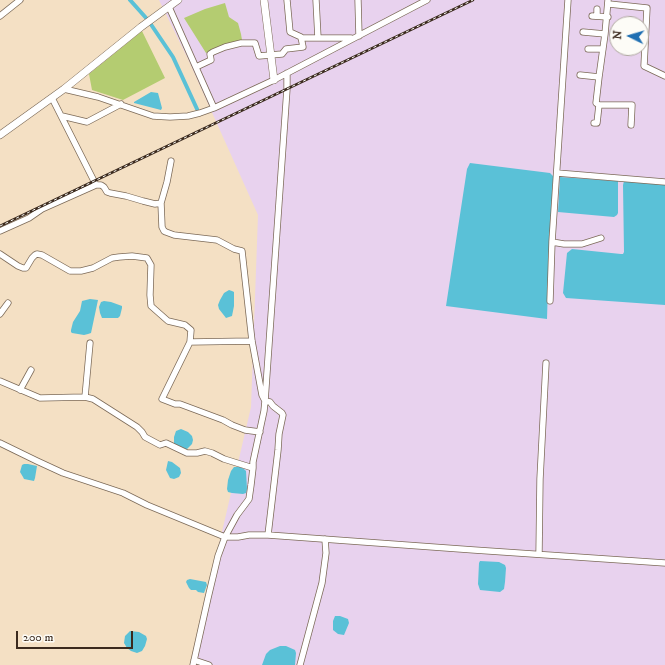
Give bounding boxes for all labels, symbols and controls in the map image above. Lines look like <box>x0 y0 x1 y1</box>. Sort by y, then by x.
north arrow <box>609 16 649 56</box>
text: N <box>611 30 625 40</box>
scale bar <box>18 623 135 649</box>
text: 200 m <box>23 630 53 645</box>

